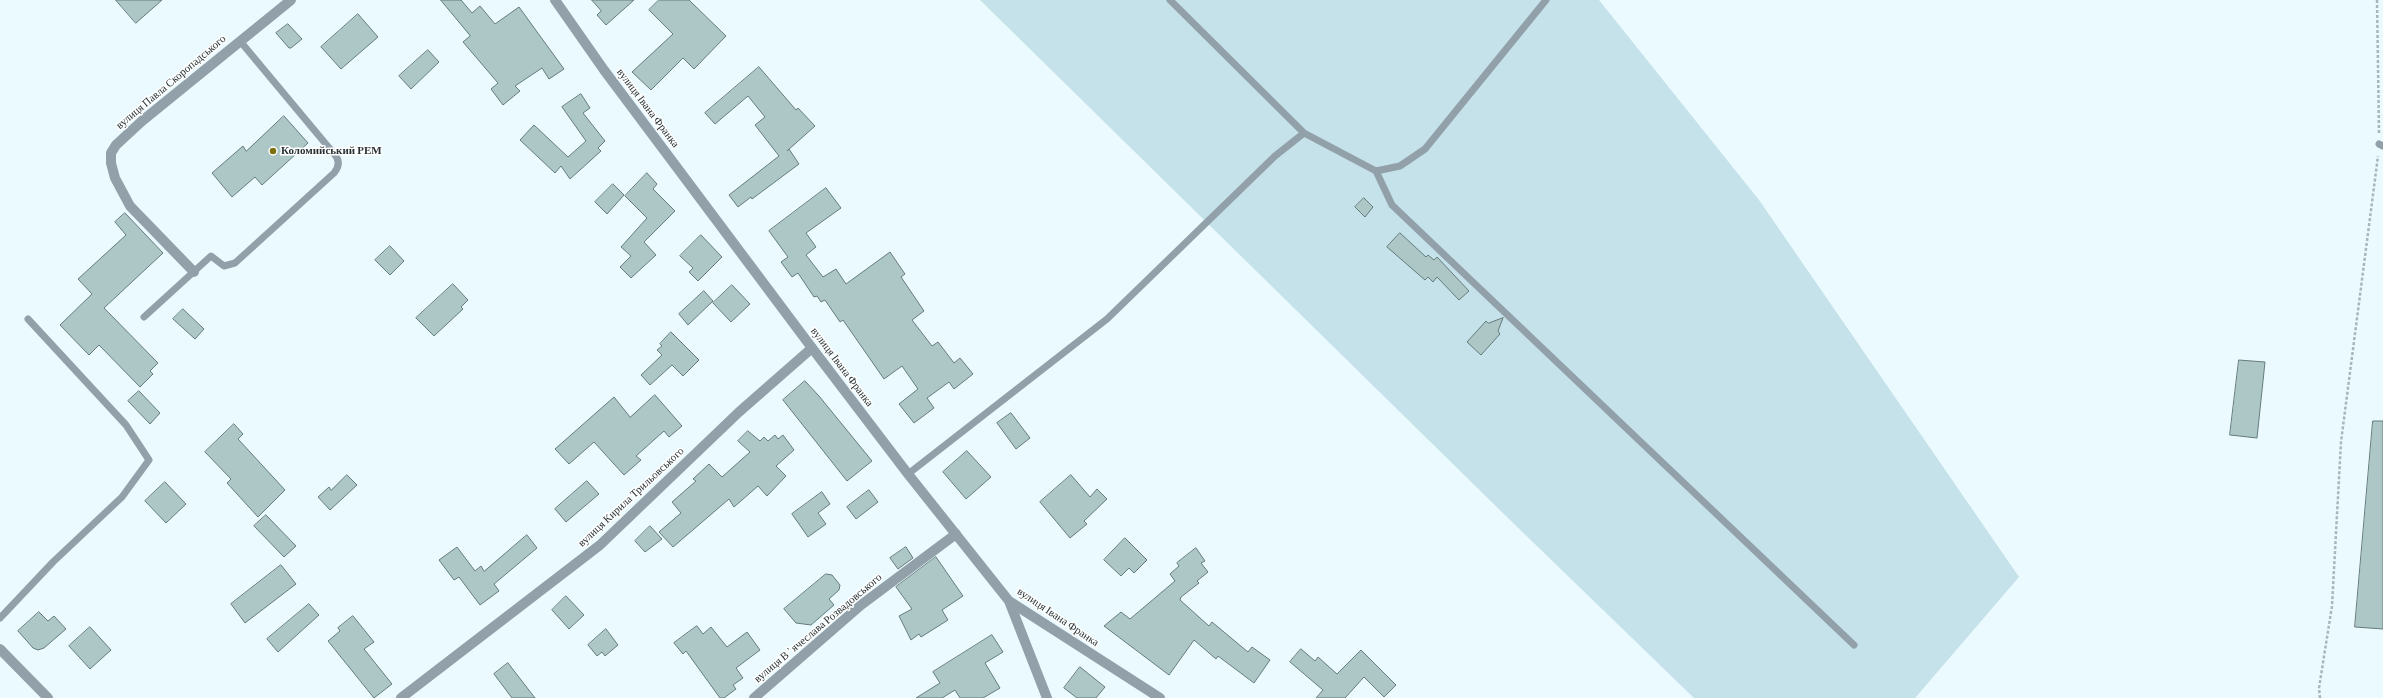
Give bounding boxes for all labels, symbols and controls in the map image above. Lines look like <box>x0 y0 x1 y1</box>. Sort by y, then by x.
street label: вулиця Павла Скоропадського <box>113 32 229 132</box>
street label: вулиця Івана Франка <box>614 66 682 150</box>
place label: Коломийський РЕМ <box>281 144 382 158</box>
marker: Коломийський РЕМ <box>268 146 278 156</box>
street label: вулиця Івана Франка <box>808 325 876 409</box>
street label: вулиця Кирила Трильовського <box>575 444 687 550</box>
street label: вулиця Вʼячеслава Розвадовського <box>751 571 885 685</box>
street label: вулиця Івана Франка <box>1015 585 1101 649</box>

